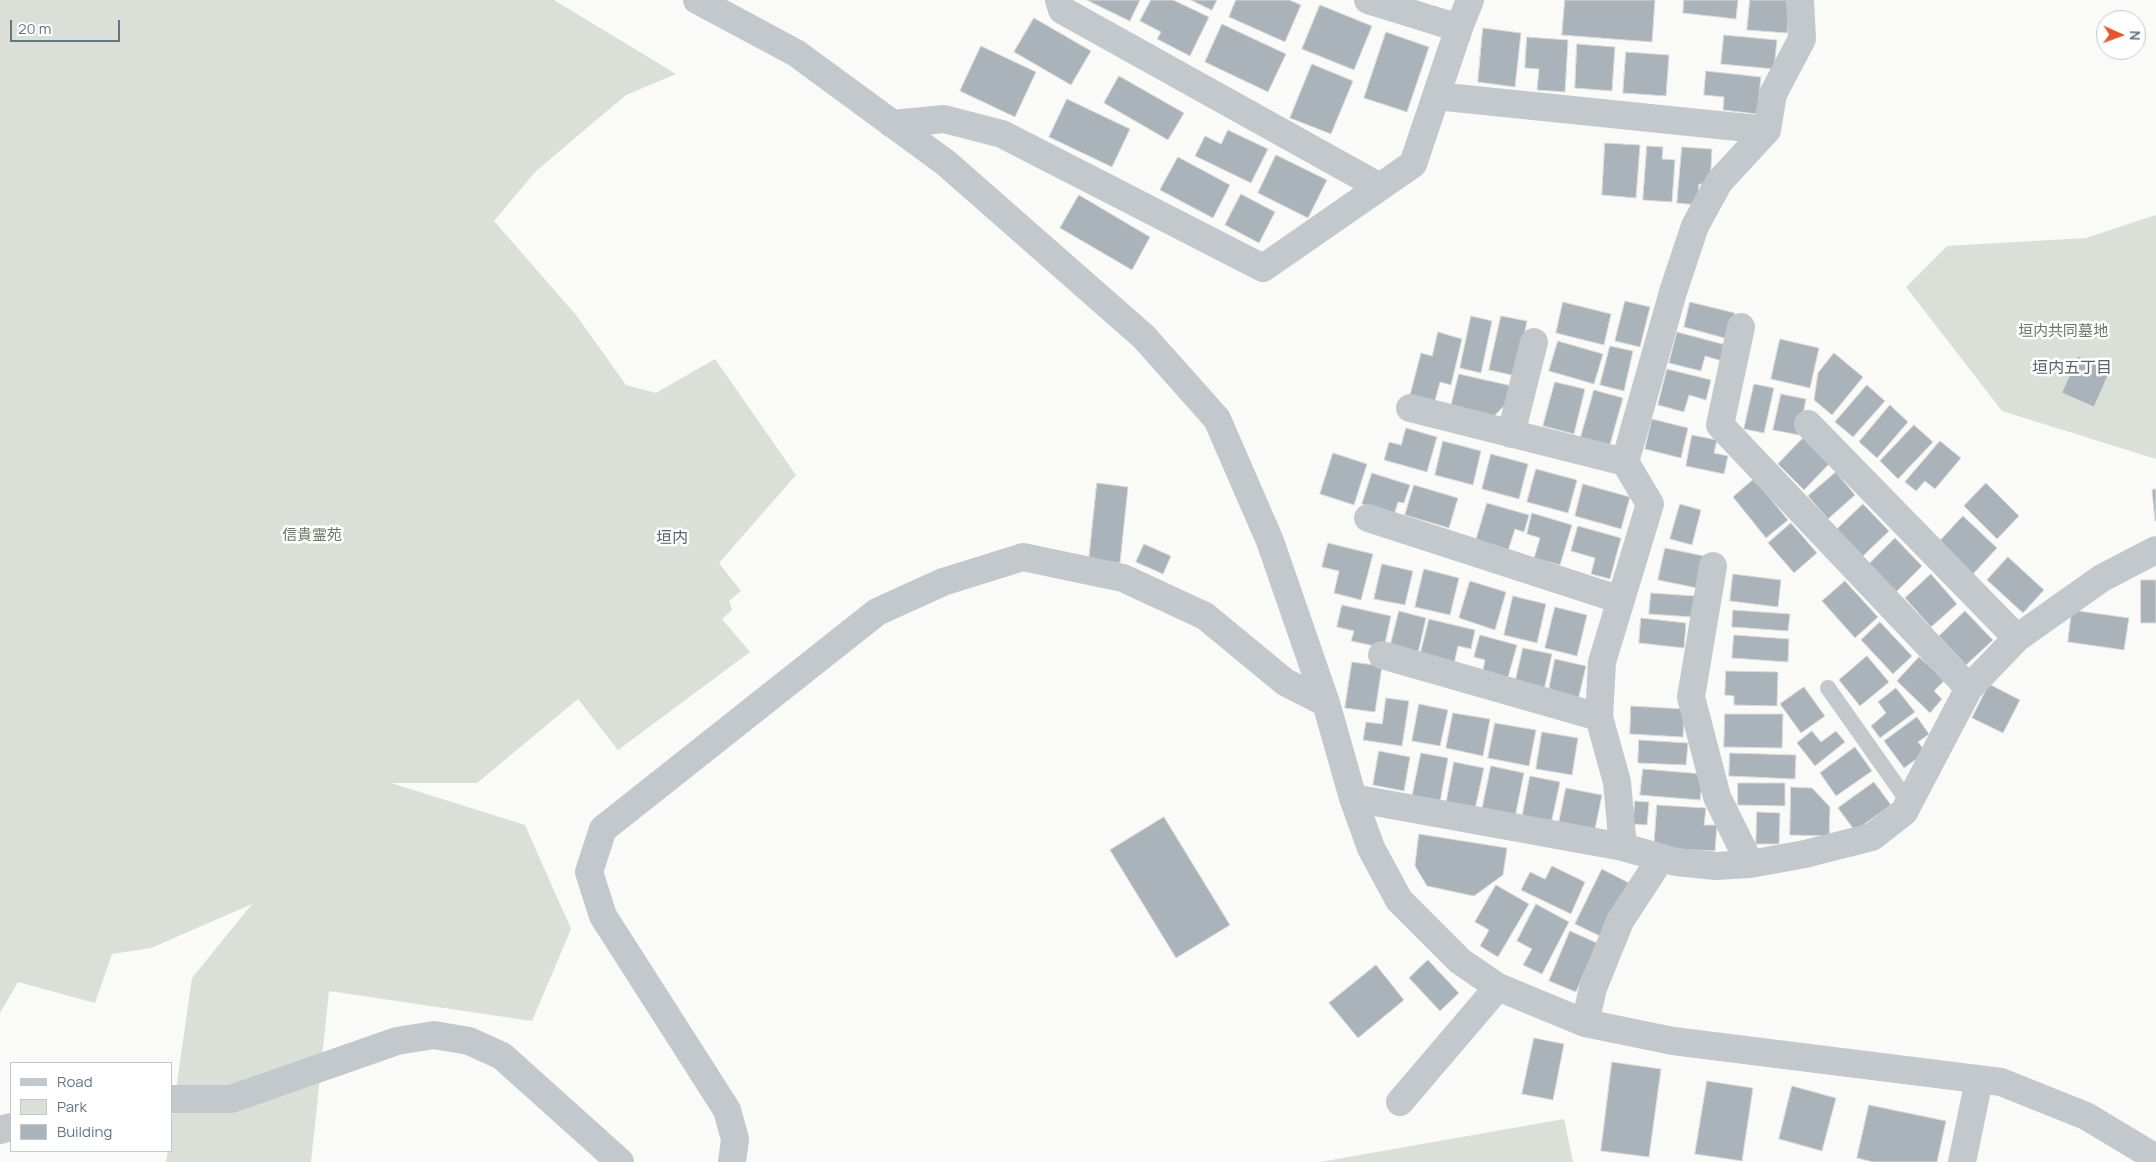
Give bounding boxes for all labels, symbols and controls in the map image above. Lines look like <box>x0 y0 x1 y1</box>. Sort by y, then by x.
scale bar <box>12 10 122 42</box>
north arrow <box>2096 10 2146 60</box>
text: 20 m <box>18 18 51 39</box>
text: N <box>2126 30 2145 41</box>
park label: 垣内共同墓地 <box>2018 323 2108 341</box>
district label: 垣内五丁目 <box>2032 359 2112 379</box>
park label: 信貴霊苑 <box>282 527 342 545</box>
district label: 垣内 <box>656 529 688 549</box>
legend <box>10 1062 172 1152</box>
text: Road <box>57 1071 93 1092</box>
text: Park <box>57 1096 87 1117</box>
text: Building <box>57 1121 112 1142</box>

